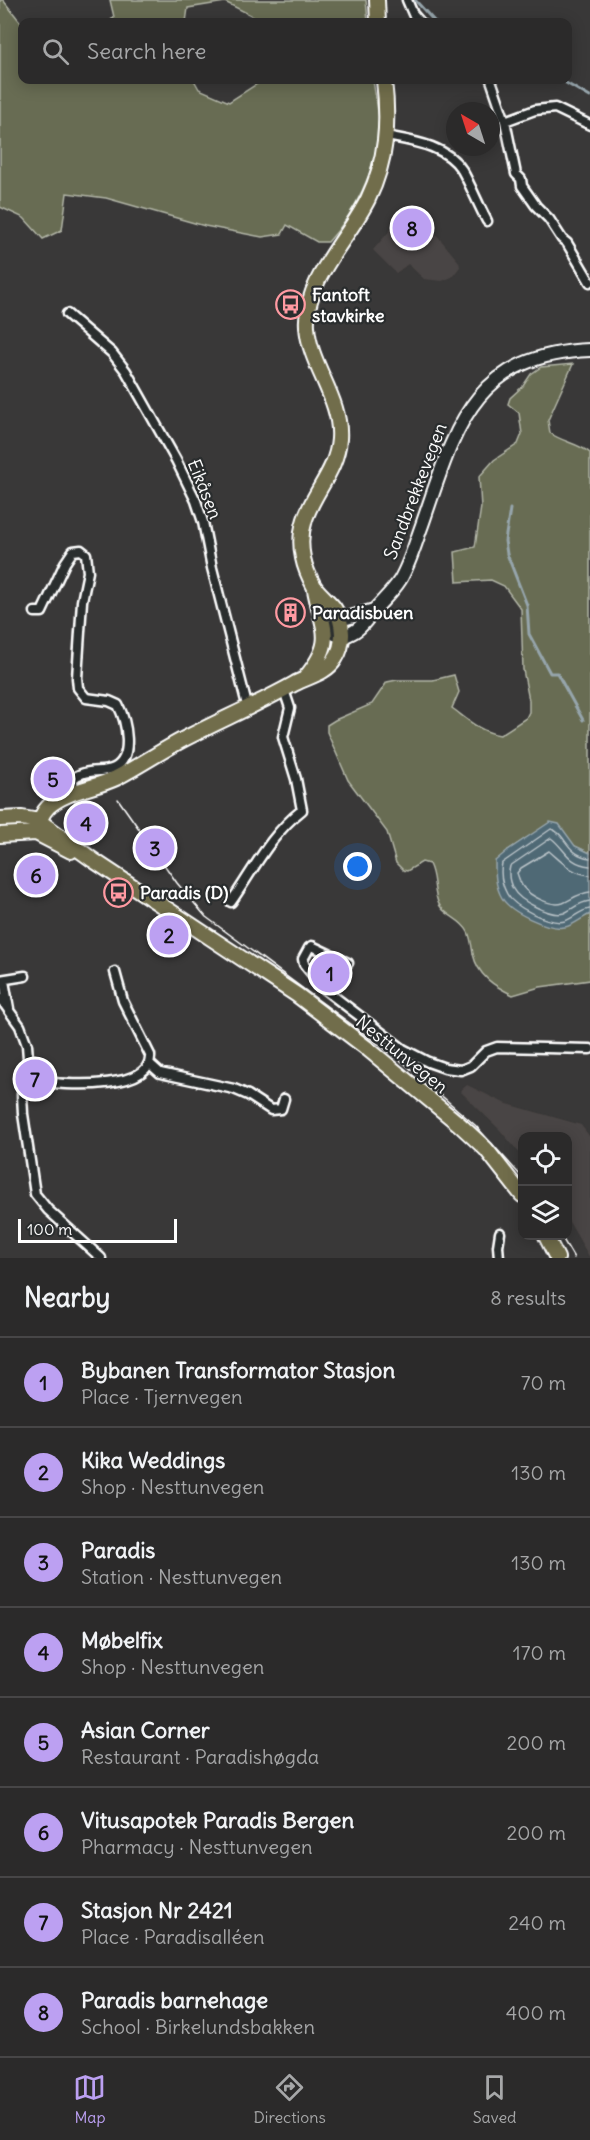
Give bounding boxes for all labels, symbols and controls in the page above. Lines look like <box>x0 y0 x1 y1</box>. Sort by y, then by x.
search box <box>18 18 572 84</box>
icon: search <box>39 35 72 68</box>
text: Search here <box>87 37 206 65</box>
north arrow <box>446 102 500 156</box>
pin: 8 <box>392 206 432 250</box>
place label: Fantoft stavkirke <box>312 283 385 327</box>
bus stop icon: Fantoft stavkirke <box>275 288 307 320</box>
street label: Sandbrekkevegen <box>378 420 452 562</box>
street label: Eikåsen <box>183 456 227 522</box>
building icon: Paradisbuen <box>275 596 307 628</box>
place label: Paradisbuen <box>312 601 414 624</box>
pin: 5 <box>34 756 72 802</box>
pin: 4 <box>66 800 106 846</box>
pin: 3 <box>136 826 174 870</box>
pin: 6 <box>16 852 56 898</box>
your location <box>343 852 372 881</box>
bus stop icon: Paradis (D) <box>103 876 135 908</box>
place label: Paradis (D) <box>140 881 228 904</box>
pin: 2 <box>150 912 188 958</box>
pin: 1 <box>310 950 350 996</box>
street label: Nesttunvegen <box>351 1010 453 1098</box>
pin: 7 <box>15 1056 54 1102</box>
map controls <box>518 1132 572 1240</box>
button: locate <box>518 1132 572 1186</box>
button: layers <box>518 1186 572 1240</box>
scale bar <box>18 1216 177 1244</box>
text: 100 m <box>27 1219 72 1239</box>
text: Nearby <box>24 1281 110 1314</box>
text: 8 results <box>490 1285 566 1310</box>
text: Bybanen Transformator Stasjon <box>81 1356 395 1384</box>
text: 1 <box>40 1370 47 1395</box>
text: 70 m <box>521 1370 566 1395</box>
text: Place · Tjernvegen <box>81 1384 243 1409</box>
text: Kika Weddings <box>81 1446 225 1474</box>
text: 2 <box>38 1460 49 1485</box>
text: 130 m <box>511 1460 566 1485</box>
text: Shop · Nesttunvegen <box>81 1474 264 1499</box>
text: Paradis <box>81 1536 155 1564</box>
text: 3 <box>38 1550 49 1575</box>
text: 130 m <box>511 1550 566 1575</box>
text: Station · Nesttunvegen <box>81 1564 282 1589</box>
text: Møbelfix <box>81 1626 163 1654</box>
text: 4 <box>38 1640 49 1665</box>
text: 170 m <box>513 1640 566 1665</box>
text: Shop · Nesttunvegen <box>81 1654 264 1679</box>
text: Asian Corner <box>81 1716 210 1744</box>
text: 5 <box>38 1730 49 1755</box>
text: 200 m <box>506 1730 566 1755</box>
text: Restaurant · Paradishøgda <box>81 1744 319 1769</box>
text: Vitusapotek Paradis Bergen <box>81 1806 354 1834</box>
text: 6 <box>38 1820 49 1845</box>
text: 200 m <box>506 1820 566 1845</box>
text: Pharmacy · Nesttunvegen <box>81 1834 313 1859</box>
text: Stasjon Nr 2421 <box>81 1896 233 1924</box>
text: 7 <box>39 1910 48 1935</box>
text: 240 m <box>508 1910 566 1935</box>
text: Place · Paradisalléen <box>81 1924 264 1949</box>
text: Paradis barnehage <box>81 1986 268 2014</box>
text: 8 <box>38 2000 49 2025</box>
text: 400 m <box>506 2000 566 2025</box>
text: School · Birkelundsbakken <box>81 2014 315 2039</box>
tab: Map <box>73 2071 106 2127</box>
tab: Directions <box>253 2071 326 2127</box>
tab: Saved <box>473 2071 517 2127</box>

